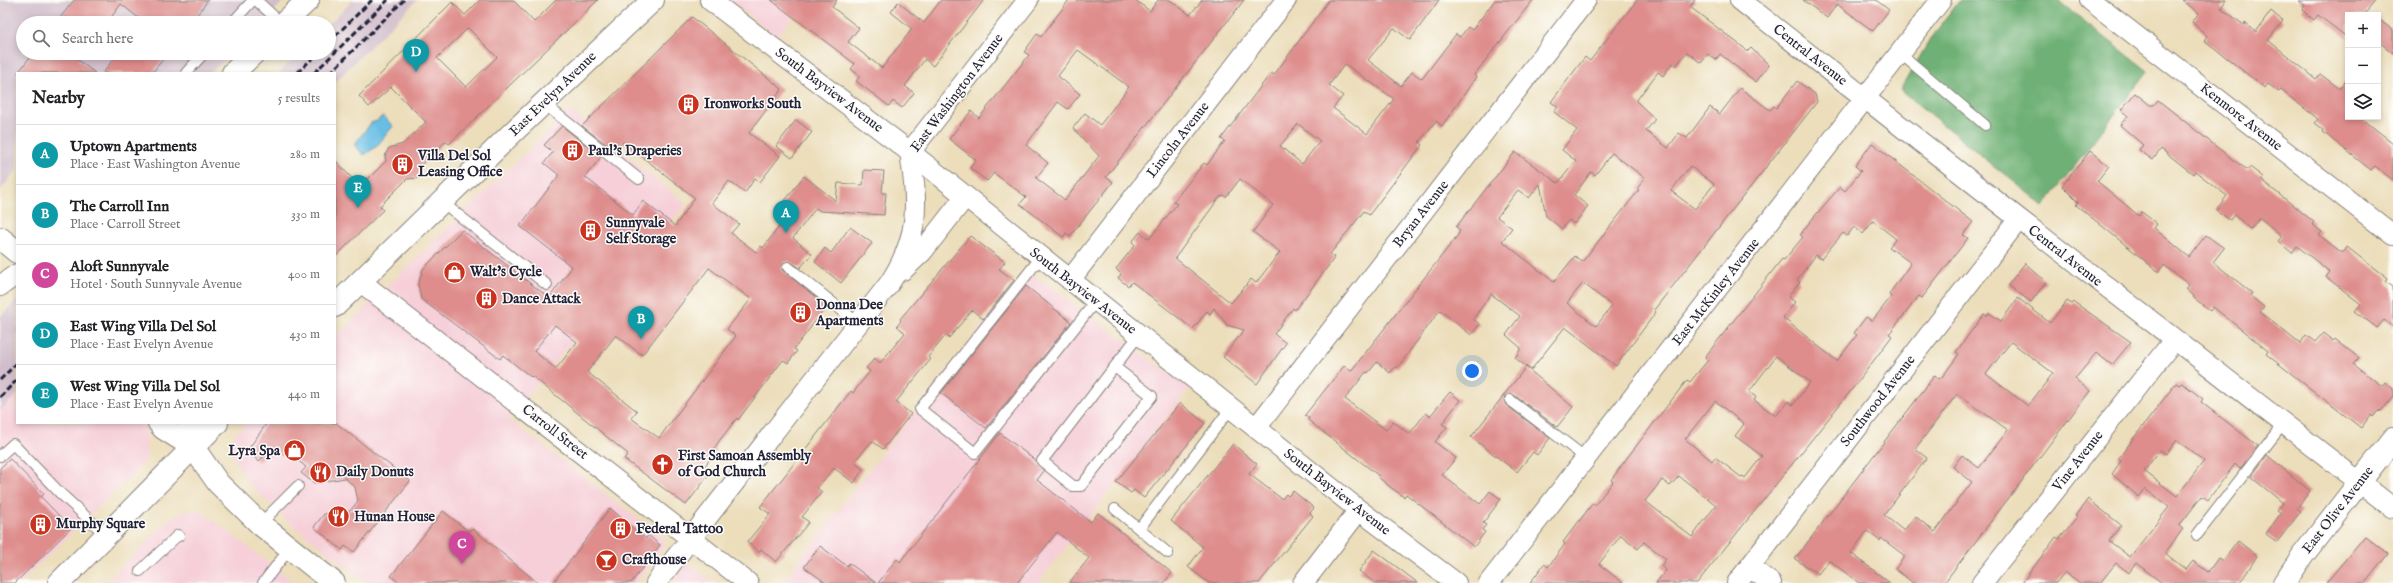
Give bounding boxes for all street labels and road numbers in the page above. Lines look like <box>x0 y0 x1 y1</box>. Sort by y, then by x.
street label: Central Avenue <box>1769 20 1851 90</box>
street label: East Washington Avenue <box>907 30 1008 156</box>
street label: South Bayview Avenue <box>771 43 887 137</box>
street label: East Evelyn Avenue <box>506 47 601 140</box>
street label: Kenmore Avenue <box>2196 79 2286 155</box>
street label: Lincoln Avenue <box>1143 98 1214 182</box>
street label: Bryan Avenue <box>1389 176 1453 251</box>
street label: Central Avenue <box>2024 221 2106 291</box>
street label: East McKinley Avenue <box>1668 234 1764 349</box>
street label: South Bayview Avenue <box>1026 244 1140 339</box>
street label: Southwood Avenue <box>1837 351 1920 450</box>
street label: Carroll Street <box>518 400 592 464</box>
street label: Vine Avenue <box>2048 426 2108 496</box>
street label: South Bayview Avenue <box>1280 445 1394 540</box>
street label: East Olive Avenue <box>2298 462 2378 557</box>

